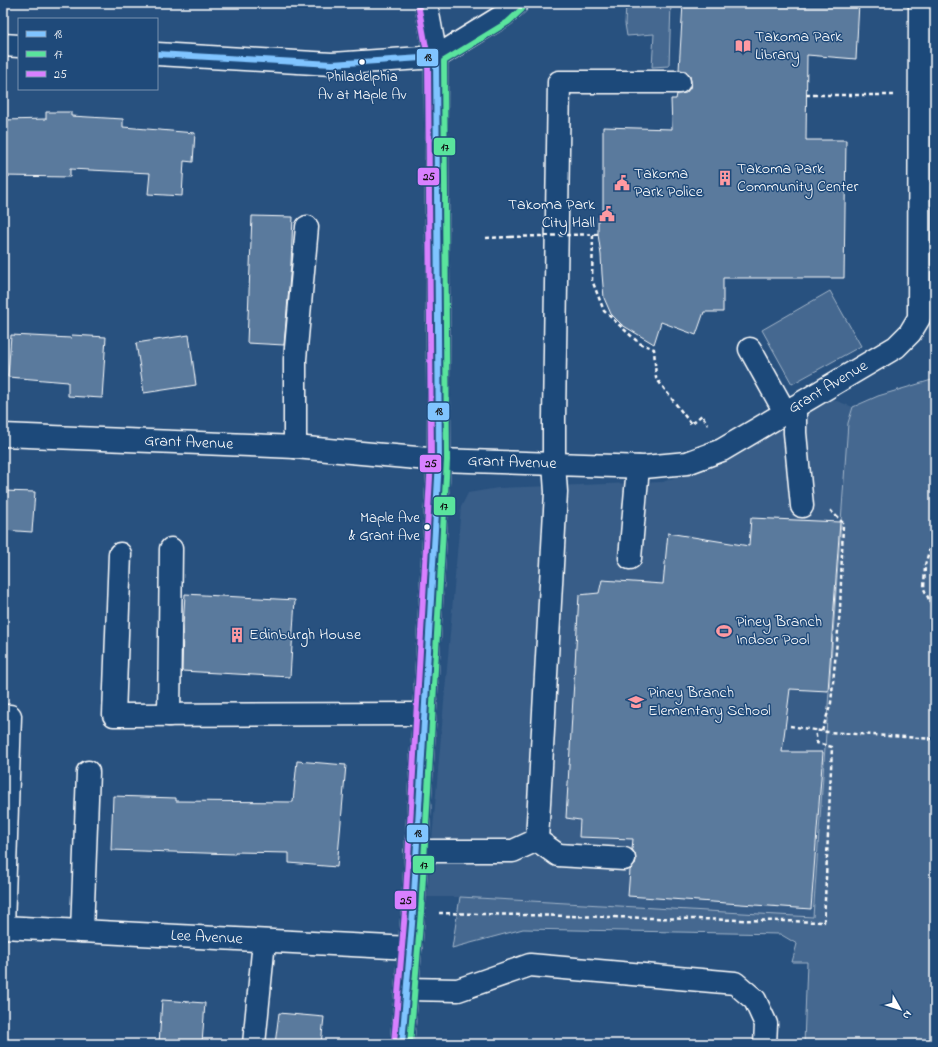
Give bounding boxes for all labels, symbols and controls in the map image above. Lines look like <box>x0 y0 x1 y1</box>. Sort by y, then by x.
legend <box>18 18 158 90</box>
place label: Takoma Park Library <box>755 25 843 67</box>
text: 18 <box>54 26 63 44</box>
library icon: Takoma Park Library <box>734 37 752 55</box>
text: 17 <box>54 46 63 64</box>
line badge: 18 <box>416 48 439 67</box>
text: 18 <box>424 50 433 66</box>
marker: Philadelphia Av at Maple Av <box>357 57 367 67</box>
text: 25 <box>54 66 67 84</box>
place label: Philadelphia Av at Maple Av <box>318 66 407 106</box>
line badge: 17 <box>433 137 456 156</box>
text: 17 <box>441 140 449 156</box>
place label: Takoma Park Community Center <box>737 157 858 199</box>
place label: Takoma Park Police <box>634 162 704 204</box>
line badge: 25 <box>417 167 440 186</box>
text: 25 <box>422 169 436 185</box>
building icon: Takoma Park Community Center <box>716 169 734 187</box>
public building icon: Takoma Park Police <box>613 174 631 192</box>
place label: Takoma Park City Hall <box>508 193 596 235</box>
public building icon: Takoma Park City Hall <box>598 205 616 223</box>
street label: Grant Avenue <box>784 354 873 420</box>
line badge: 18 <box>427 402 450 421</box>
text: 18 <box>435 404 444 420</box>
street label: Grant Avenue <box>144 429 235 456</box>
street label: Grant Avenue <box>467 449 558 476</box>
line badge: 25 <box>419 454 442 473</box>
text: 25 <box>424 456 438 472</box>
line badge: 17 <box>433 496 456 516</box>
text: 17 <box>440 499 448 515</box>
place label: Maple Ave & Grant Ave <box>349 507 420 547</box>
marker: Maple Ave & Grant Ave <box>422 522 432 532</box>
place label: Piney Branch Indoor Pool <box>736 610 822 652</box>
sports icon: Piney Branch Indoor Pool <box>715 622 733 640</box>
place label: Edinburgh House <box>249 623 362 647</box>
building icon: Edinburgh House <box>228 626 246 644</box>
place label: Piney Branch Elementary School <box>648 681 771 723</box>
school or university icon: Piney Branch Elementary School <box>627 693 645 711</box>
line badge: 18 <box>406 824 429 843</box>
text: 18 <box>414 826 423 842</box>
line badge: 17 <box>412 855 435 874</box>
text: 17 <box>420 858 428 874</box>
line badge: 25 <box>394 890 417 910</box>
text: 25 <box>399 893 413 909</box>
street label: Lee Avenue <box>170 924 244 951</box>
north arrow <box>880 989 920 1029</box>
text: N <box>898 1007 916 1023</box>

